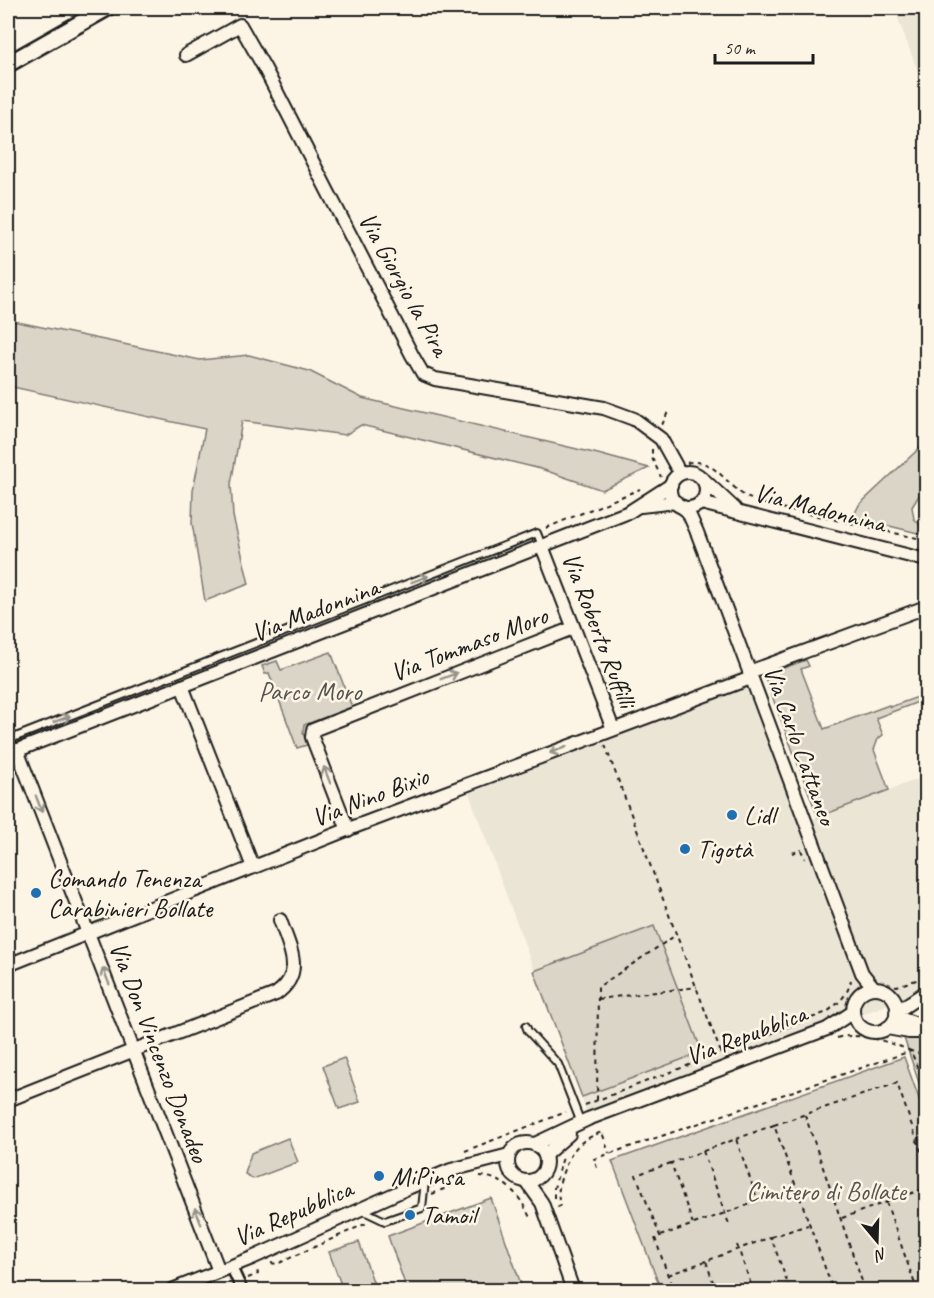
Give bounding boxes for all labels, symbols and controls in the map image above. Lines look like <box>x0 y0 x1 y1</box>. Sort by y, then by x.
scale bar <box>715 27 812 65</box>
text: 50 m <box>724 37 757 59</box>
street label: Via Giorgio la Pira <box>351 206 458 364</box>
street label: Via Madonnina <box>751 476 891 541</box>
street label: Via Roberto Ruffilli <box>554 548 645 715</box>
street label: Via Madonnina <box>247 570 386 649</box>
one-way arrow <box>410 573 429 584</box>
street label: Via Tommaso Moro <box>386 598 554 689</box>
street label: Via Carlo Cattaneo <box>756 661 845 832</box>
one-way arrow <box>439 670 458 681</box>
park label: Parco Moro <box>259 675 363 708</box>
one-way arrow <box>52 712 71 723</box>
one-way arrow <box>549 745 568 756</box>
street label: Via Nino Bixio <box>307 759 435 834</box>
one-way arrow <box>320 766 331 785</box>
one-way arrow <box>34 795 45 813</box>
place label: Lidl <box>744 799 779 832</box>
marker: Lidl <box>725 808 739 822</box>
place label: Tigotà <box>697 833 754 866</box>
marker: Tigotà <box>678 842 692 856</box>
place label: Comando Tenenza Carabinieri Bollate <box>48 862 214 925</box>
marker: Comando Tenenza Carabinieri Bollate <box>29 886 43 900</box>
street label: Via Don Vincenzo Donadeo <box>102 937 217 1169</box>
one-way arrow <box>99 967 110 985</box>
street label: Via Repubblica <box>681 996 813 1073</box>
place label: MiPinsa <box>391 1160 466 1193</box>
marker: MiPinsa <box>372 1169 386 1183</box>
street label: Via Repubblica <box>228 1171 360 1254</box>
park label: Cimitero di Bollate <box>746 1175 907 1208</box>
place label: Tamoil <box>422 1199 481 1232</box>
one-way arrow <box>192 1207 203 1226</box>
marker: Tamoil <box>403 1208 417 1222</box>
north arrow <box>847 1211 907 1271</box>
text: N <box>871 1243 889 1266</box>

